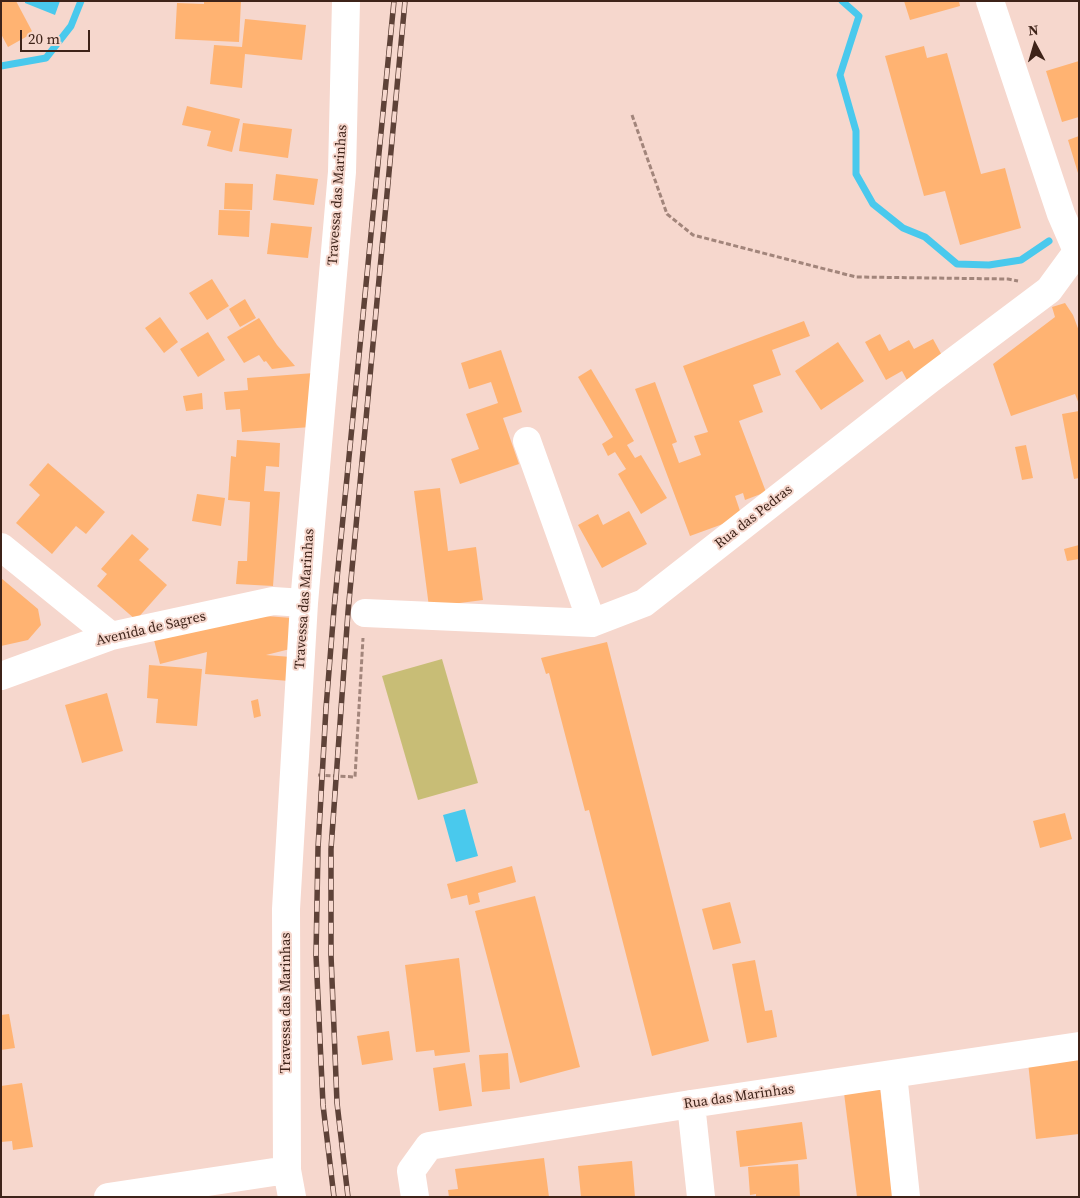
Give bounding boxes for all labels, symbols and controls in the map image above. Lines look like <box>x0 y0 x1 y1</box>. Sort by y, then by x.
scale bar <box>22 20 92 52</box>
north arrow <box>1010 20 1060 70</box>
text: N <box>1027 20 1040 41</box>
text: 20 m <box>28 28 60 49</box>
street label: Travessa das Marinhas <box>325 124 351 266</box>
street label: Rua das Pedras <box>712 482 796 552</box>
street label: Travessa das Marinhas <box>292 528 318 670</box>
street label: Avenida de Sagres <box>95 608 207 650</box>
street label: Travessa das Marinhas <box>278 933 294 1073</box>
street label: Rua das Marinhas <box>683 1081 795 1113</box>

